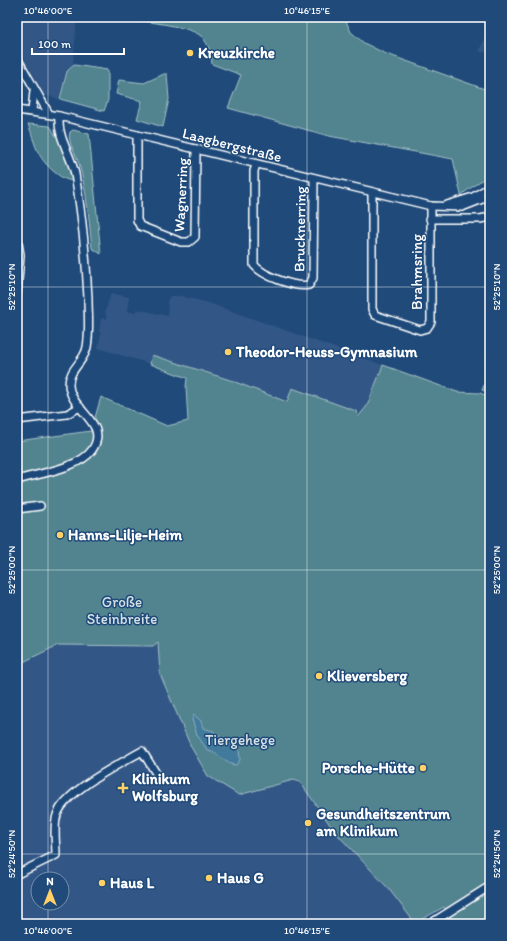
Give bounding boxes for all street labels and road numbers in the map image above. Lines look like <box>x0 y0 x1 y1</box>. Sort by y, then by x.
street label: Laagbergstraße <box>181 124 283 166</box>
street label: Wagnerring <box>170 157 192 233</box>
street label: Brucknerring <box>290 186 310 272</box>
street label: Brahmsring <box>408 234 426 310</box>

